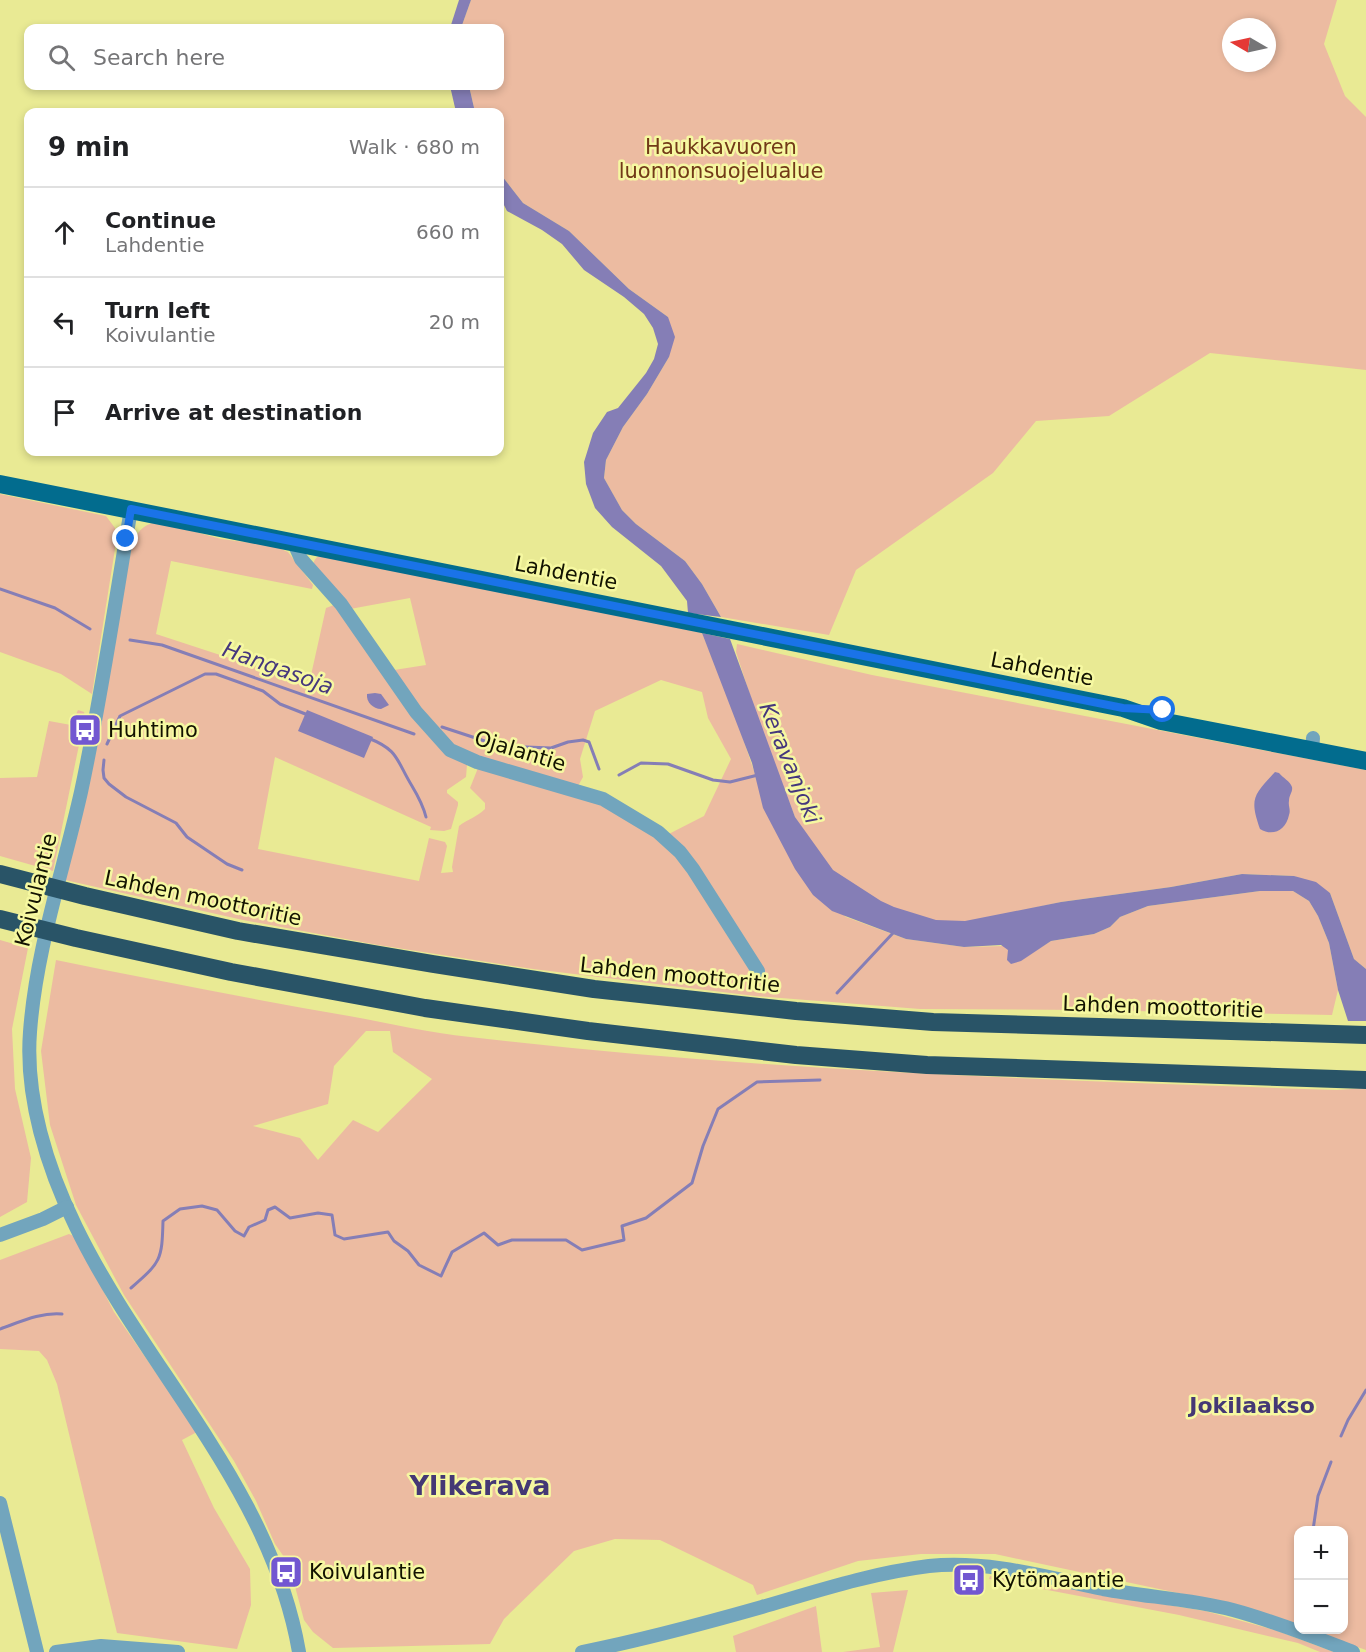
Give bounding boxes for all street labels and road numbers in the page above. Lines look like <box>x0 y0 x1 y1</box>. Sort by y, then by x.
street label: Lahdentie <box>512 551 620 595</box>
street label: Lahdentie <box>988 647 1096 691</box>
street label: Ojalantie <box>471 726 569 776</box>
street label: Koivulantie <box>10 831 62 949</box>
street label: Lahden moottoritie <box>102 865 304 931</box>
street label: Lahden moottoritie <box>579 953 781 997</box>
street label: Lahden moottoritie <box>1062 991 1264 1023</box>

